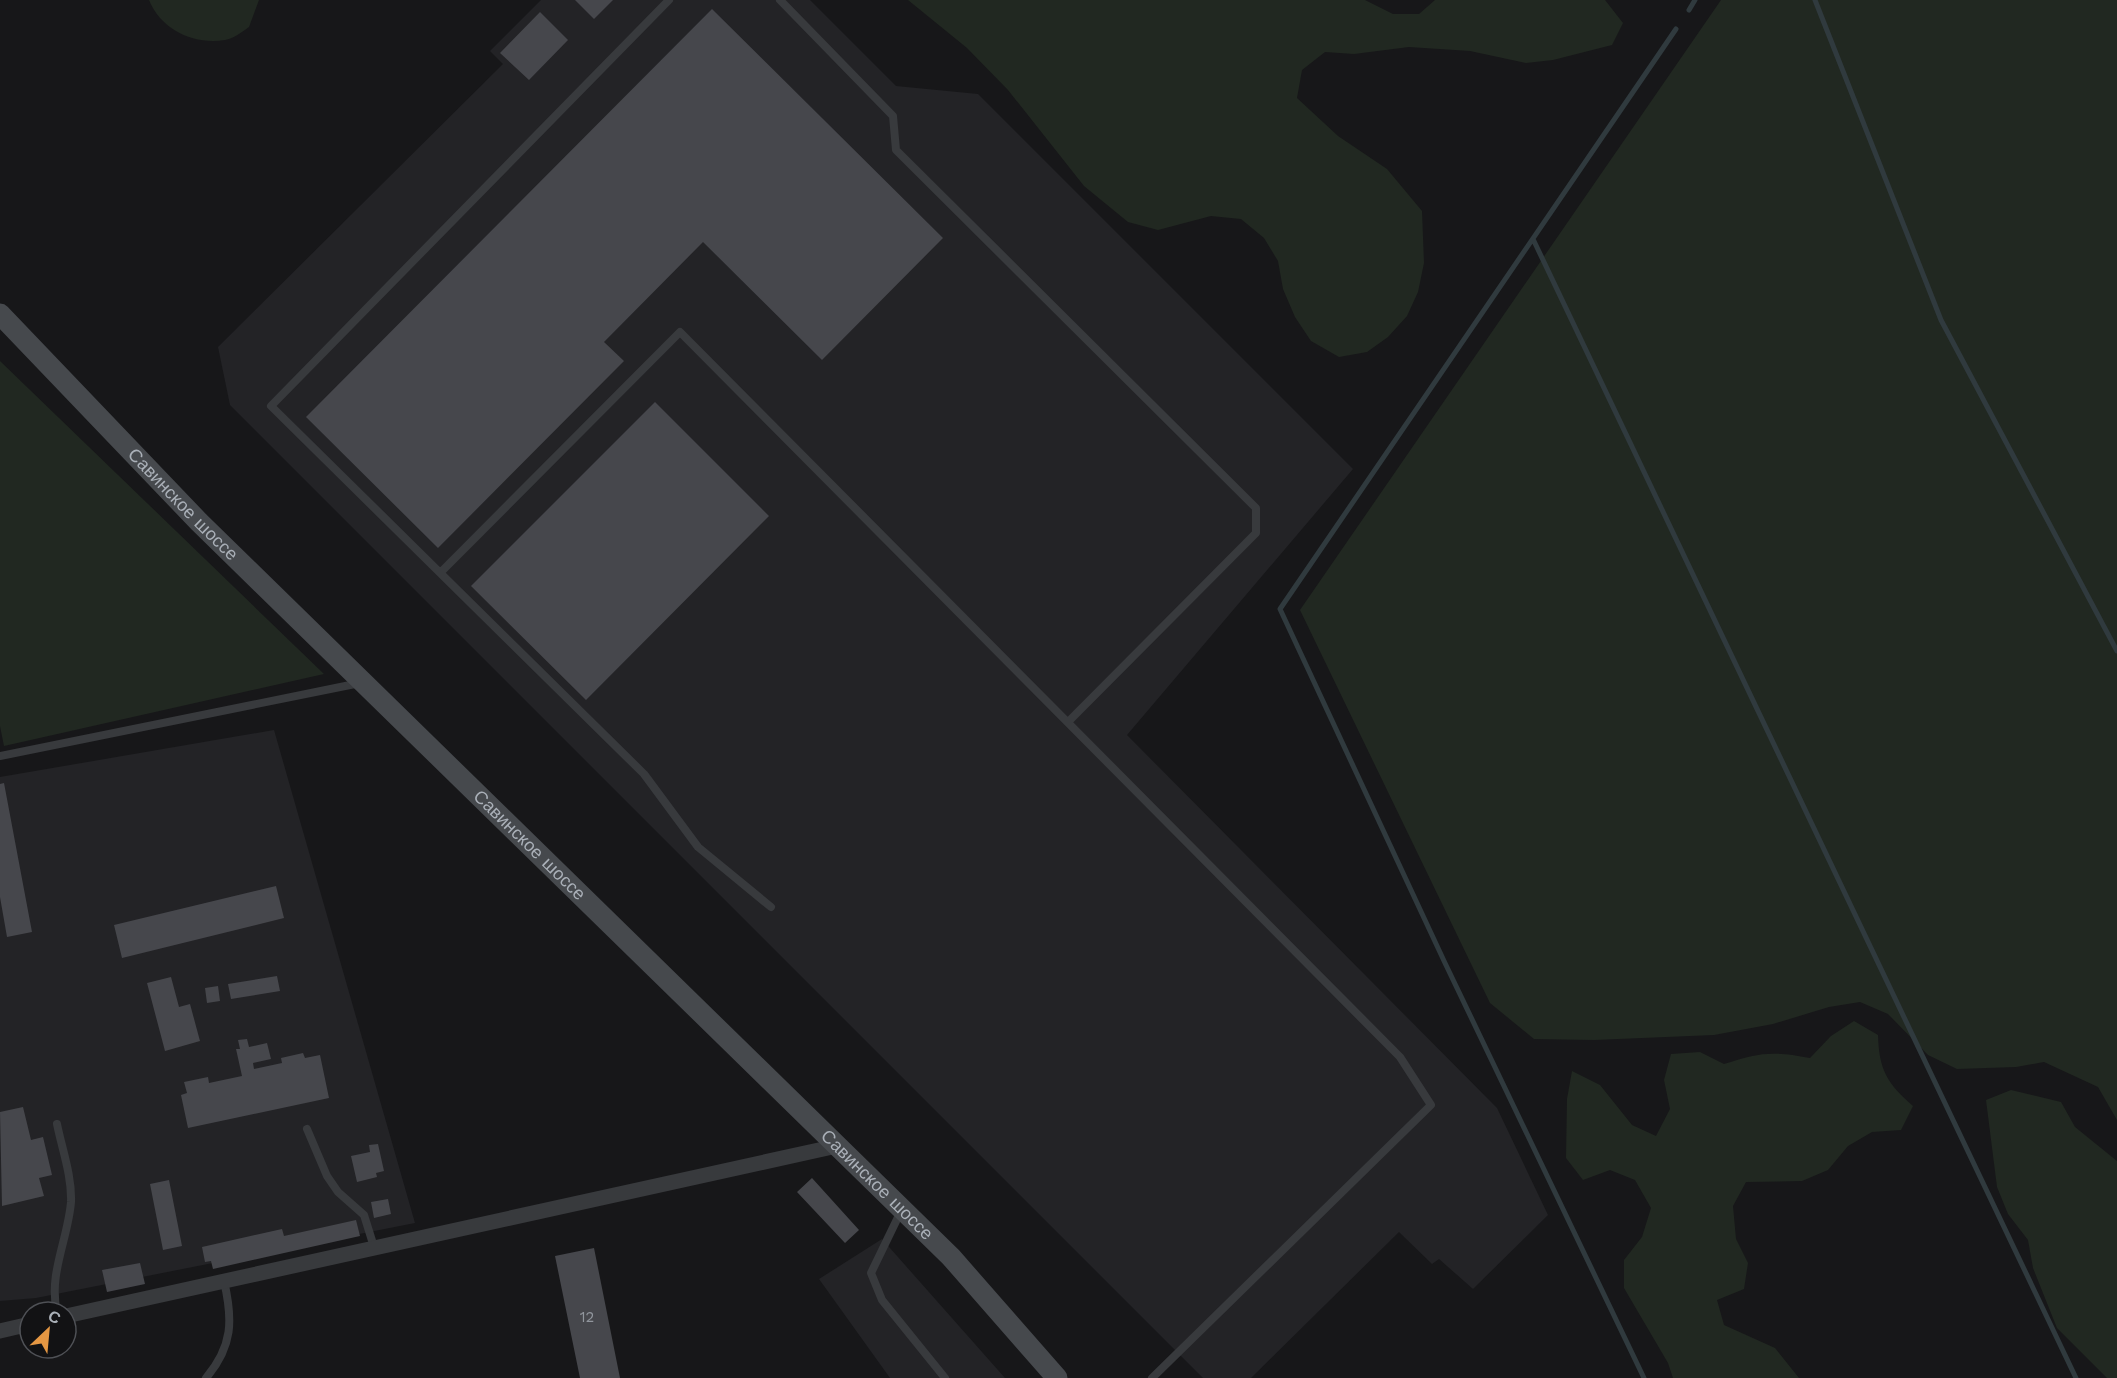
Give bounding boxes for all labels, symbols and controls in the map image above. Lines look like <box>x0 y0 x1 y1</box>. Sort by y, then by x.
street label: Савинское шоссе <box>124 443 243 564</box>
street label: Савинское шоссе <box>469 785 590 904</box>
street label: Савинское шоссе <box>817 1125 938 1244</box>
north arrow <box>18 1300 78 1360</box>
text: С <box>45 1306 64 1328</box>
house number: 12 <box>580 1308 594 1326</box>

